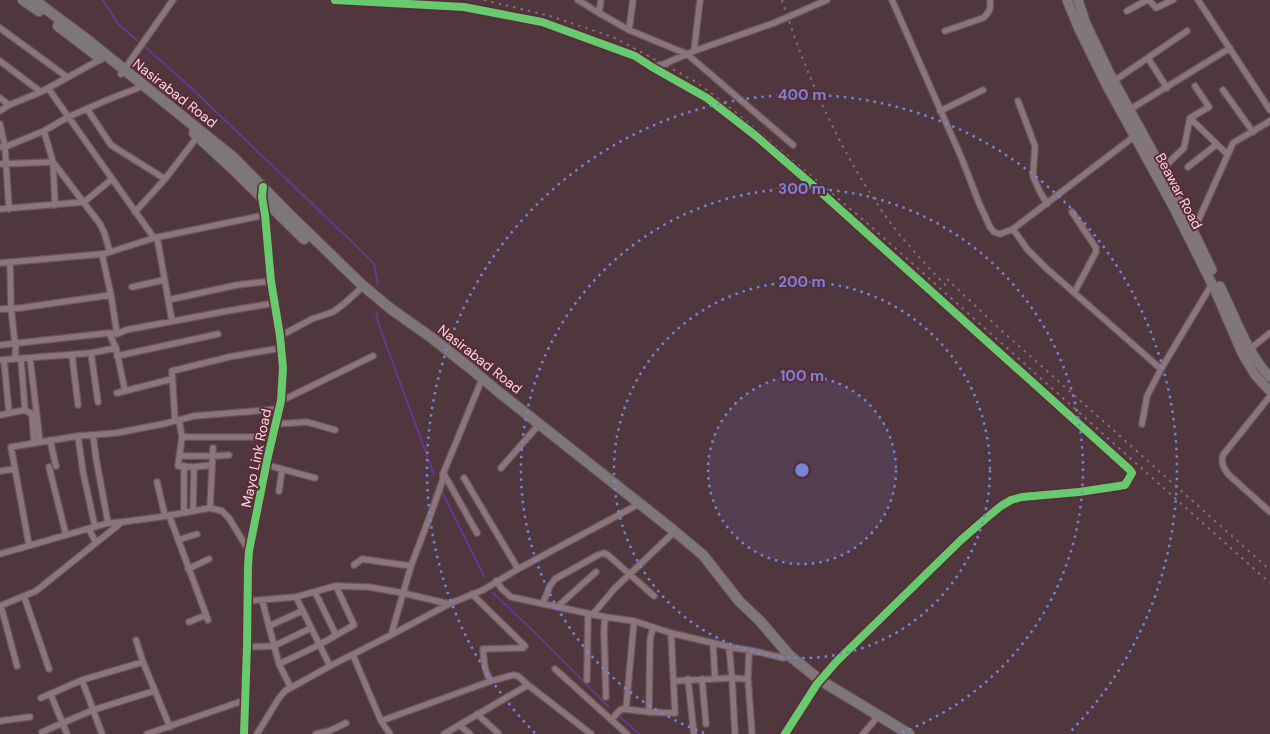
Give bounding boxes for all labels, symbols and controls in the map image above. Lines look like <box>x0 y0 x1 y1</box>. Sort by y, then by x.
street label: Nasirabad Road <box>129 55 221 131</box>
text: 400 m <box>778 85 826 105</box>
street label: Beawar Road <box>1151 150 1207 232</box>
text: 300 m <box>778 179 826 199</box>
text: 200 m <box>778 272 826 292</box>
street label: Nasirabad Road <box>434 321 526 397</box>
text: 100 m <box>780 366 824 386</box>
street label: Mayo Link Road <box>237 407 275 509</box>
centre of rings <box>793 461 811 479</box>

